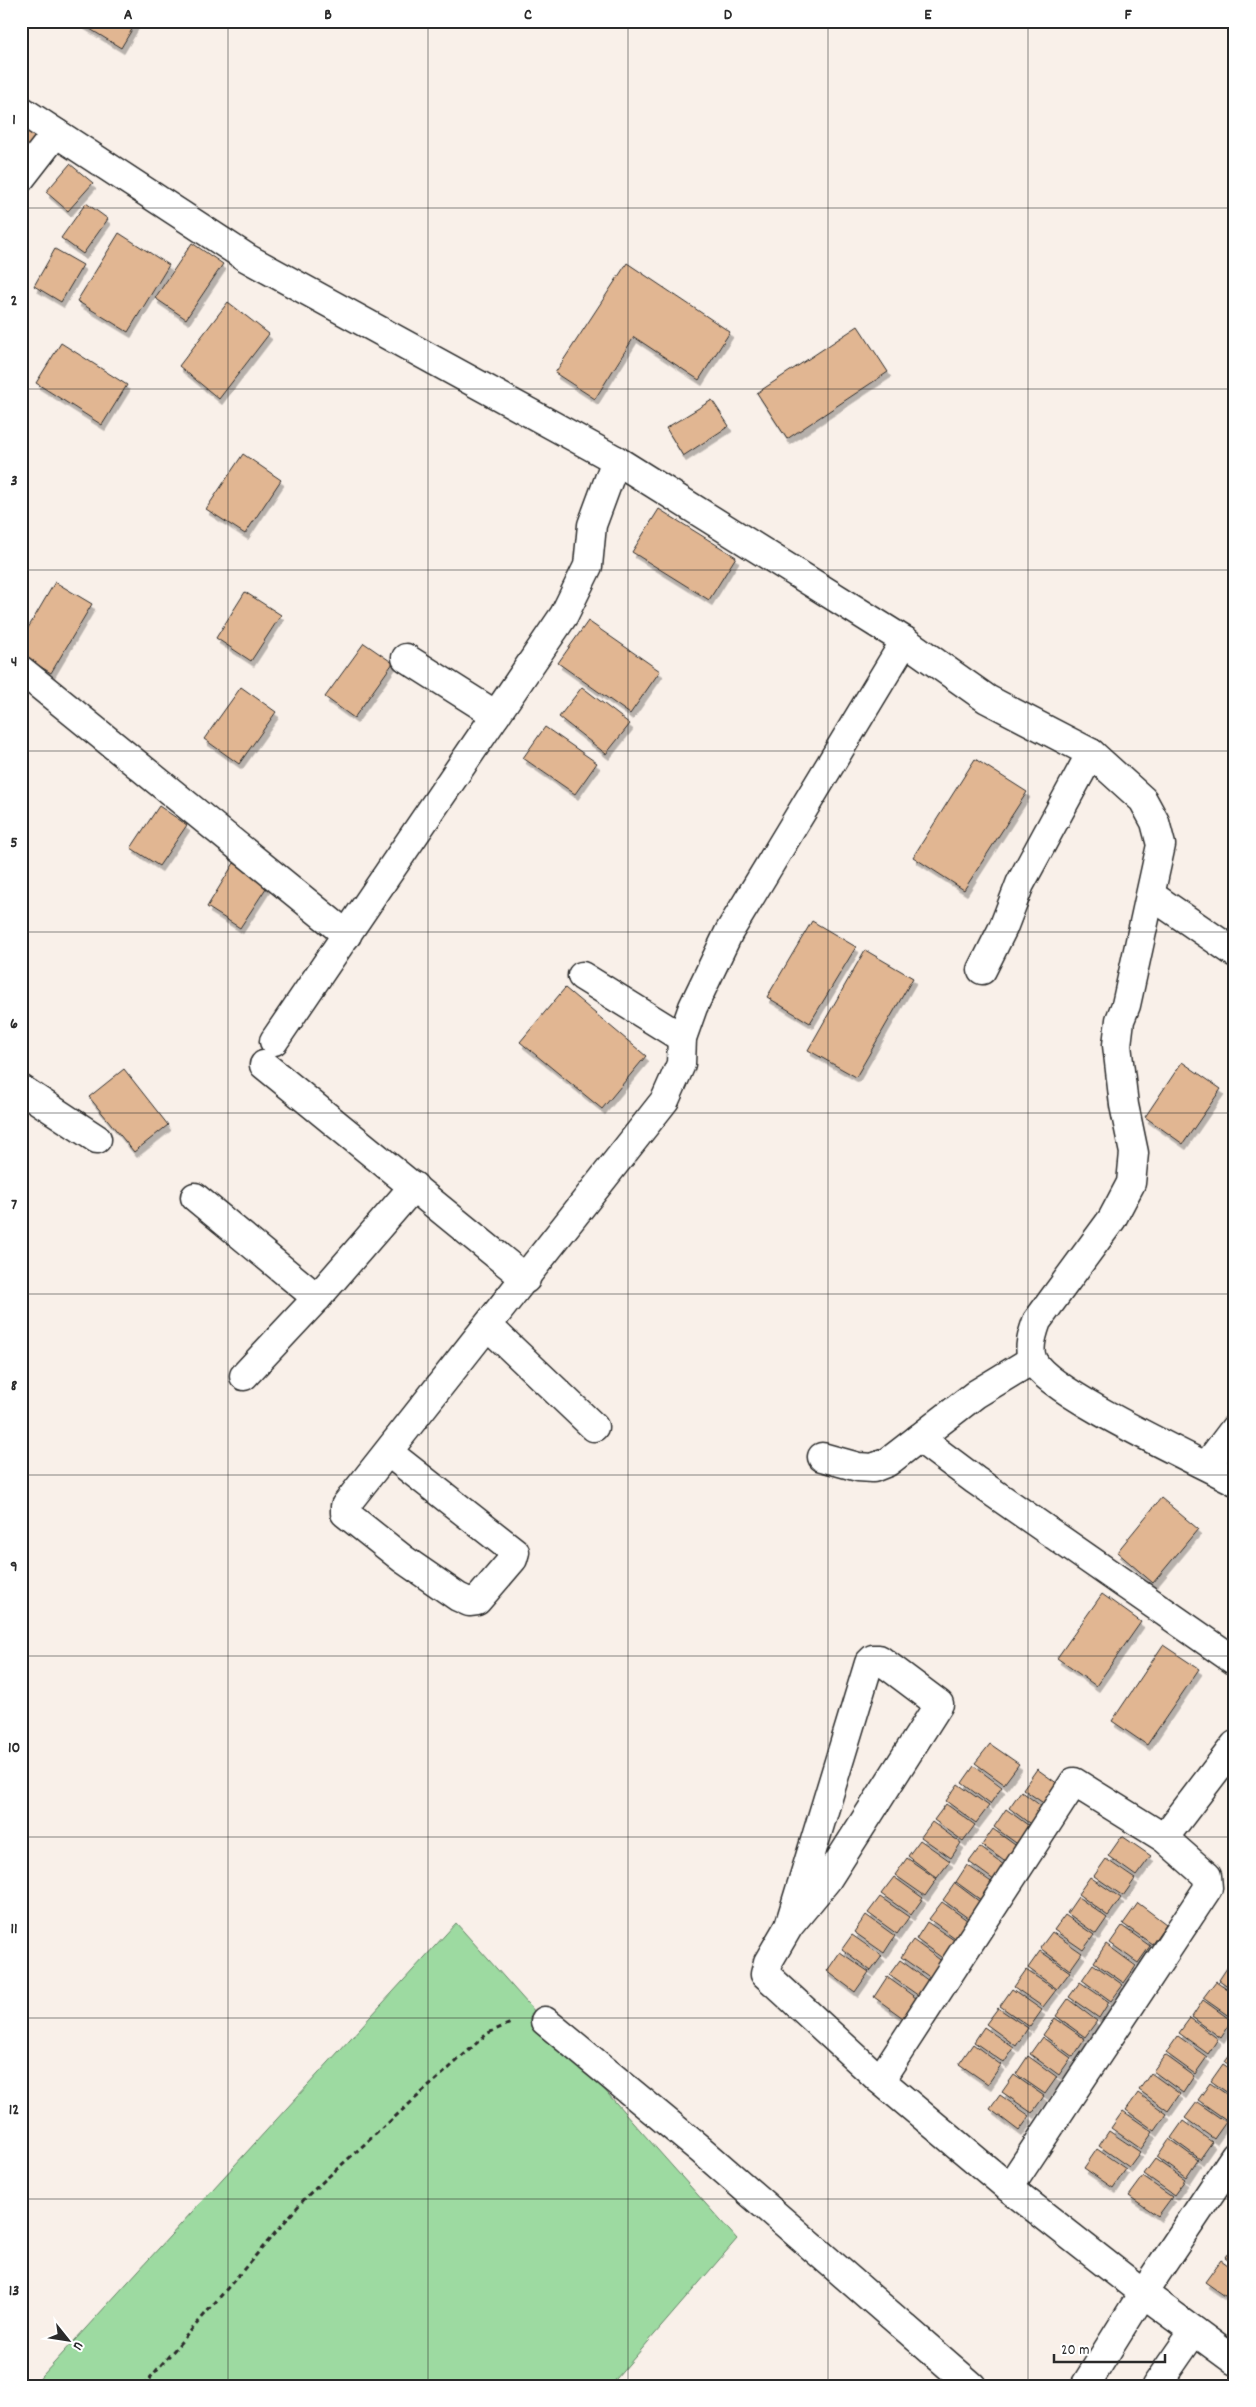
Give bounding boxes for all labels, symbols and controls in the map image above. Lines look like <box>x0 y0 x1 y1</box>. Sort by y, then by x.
text: A <box>124 4 133 27</box>
text: B <box>324 4 332 27</box>
text: C <box>524 4 532 27</box>
text: D <box>724 4 733 27</box>
text: E <box>924 4 932 27</box>
text: F <box>1124 4 1132 27</box>
text: 1 <box>12 109 16 132</box>
text: 2 <box>11 290 18 313</box>
text: 3 <box>10 470 18 493</box>
text: 4 <box>11 651 17 674</box>
text: 5 <box>10 832 18 855</box>
text: 6 <box>10 1013 18 1036</box>
text: 7 <box>11 1194 17 1217</box>
text: 8 <box>11 1375 18 1398</box>
text: 9 <box>10 1556 18 1579</box>
text: 10 <box>8 1737 20 1760</box>
text: 11 <box>10 1918 18 1941</box>
text: 12 <box>9 2099 19 2122</box>
text: 13 <box>9 2280 19 2303</box>
north arrow <box>42 2314 92 2364</box>
scale bar <box>1054 2332 1165 2364</box>
text: U <box>67 2338 88 2354</box>
text: 20 m <box>1061 2340 1089 2362</box>

